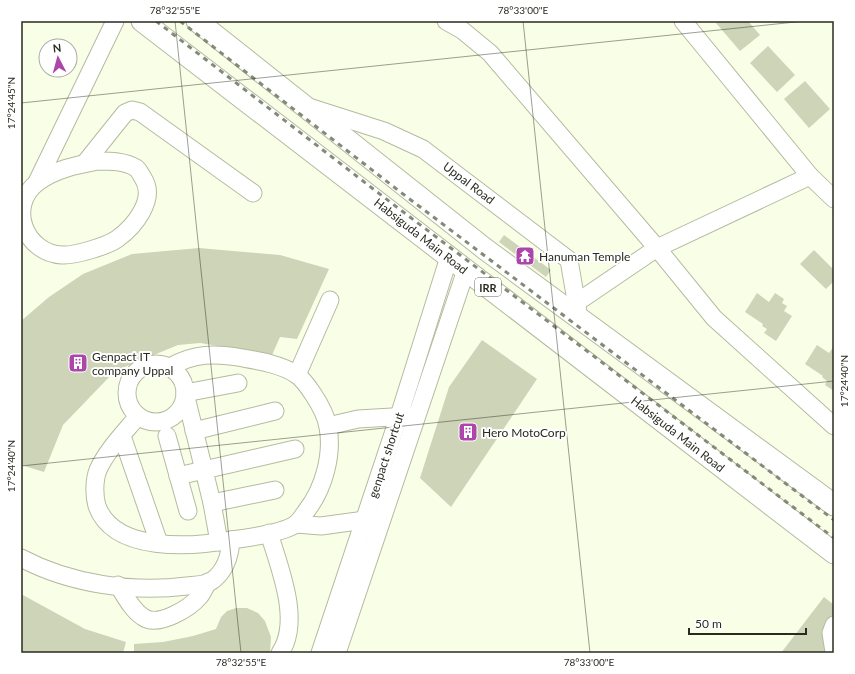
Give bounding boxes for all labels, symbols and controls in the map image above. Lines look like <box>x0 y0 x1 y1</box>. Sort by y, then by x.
text: 78°32'55"E <box>150 4 200 16</box>
text: 78°33'00"E <box>498 4 548 16</box>
north arrow <box>38 38 78 78</box>
text: N <box>52 41 62 54</box>
text: 17°24'45"N <box>5 77 17 129</box>
street label: Uppal Road <box>440 159 498 207</box>
street label: Habsiguda Main Road <box>371 195 471 277</box>
temple icon: Hanuman Temple <box>514 245 536 267</box>
place label: Hanuman Temple <box>539 249 630 264</box>
road number: IRR <box>475 278 501 296</box>
place label: Genpact IT company Uppal <box>92 349 173 378</box>
building icon: Genpact IT company Uppal <box>67 352 89 374</box>
text: 17°24'40"N <box>838 355 850 407</box>
street label: Habsiguda Main Road <box>628 393 728 475</box>
street label: genpact shortcut <box>365 410 407 500</box>
building icon: Hero MotoCorp <box>457 421 479 443</box>
place label: Hero MotoCorp <box>482 425 566 440</box>
text: 17°24'40"N <box>5 440 17 492</box>
scale bar <box>689 610 806 636</box>
text: 50 m <box>695 616 722 631</box>
text: 78°32'55"E <box>216 656 266 668</box>
text: 78°33'00"E <box>564 656 614 668</box>

